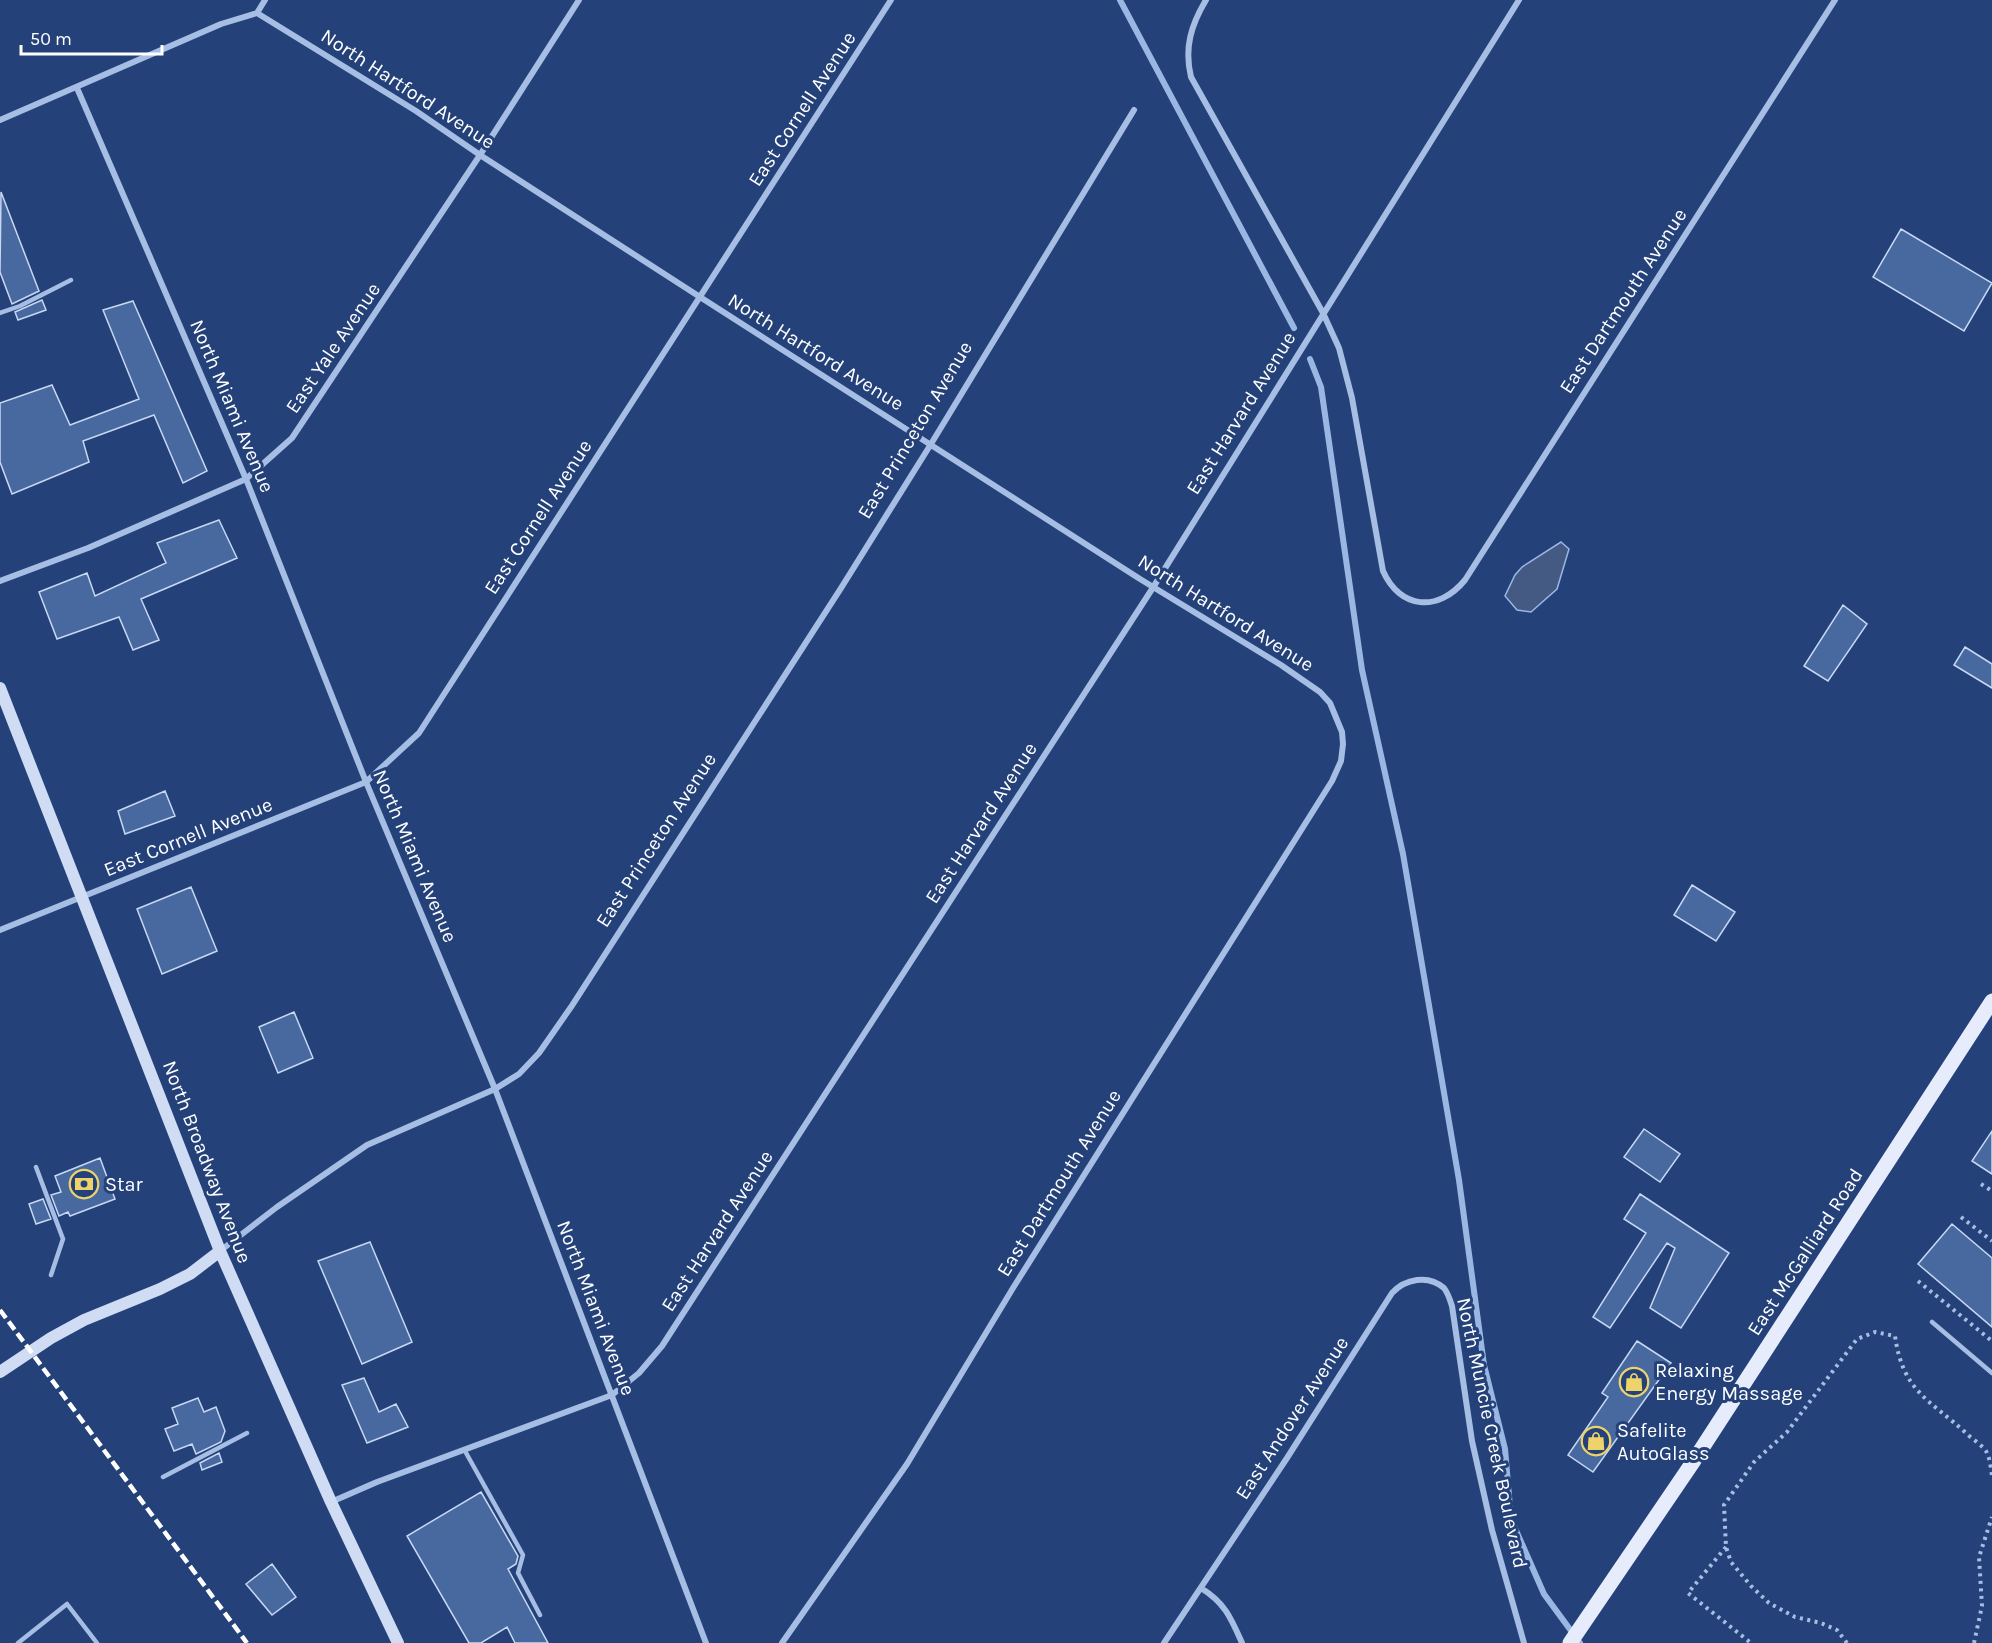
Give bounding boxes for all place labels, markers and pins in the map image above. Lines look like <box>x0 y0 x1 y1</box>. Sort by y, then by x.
bank icon: Star <box>68 1168 100 1200</box>
place label: Star <box>105 1173 144 1196</box>
place label: Relaxing Energy Massage <box>1655 1359 1803 1405</box>
shop icon: Relaxing Energy Massage <box>1618 1366 1650 1398</box>
place label: Safelite AutoGlass <box>1617 1419 1710 1465</box>
shop icon: Safelite AutoGlass <box>1580 1425 1612 1457</box>

